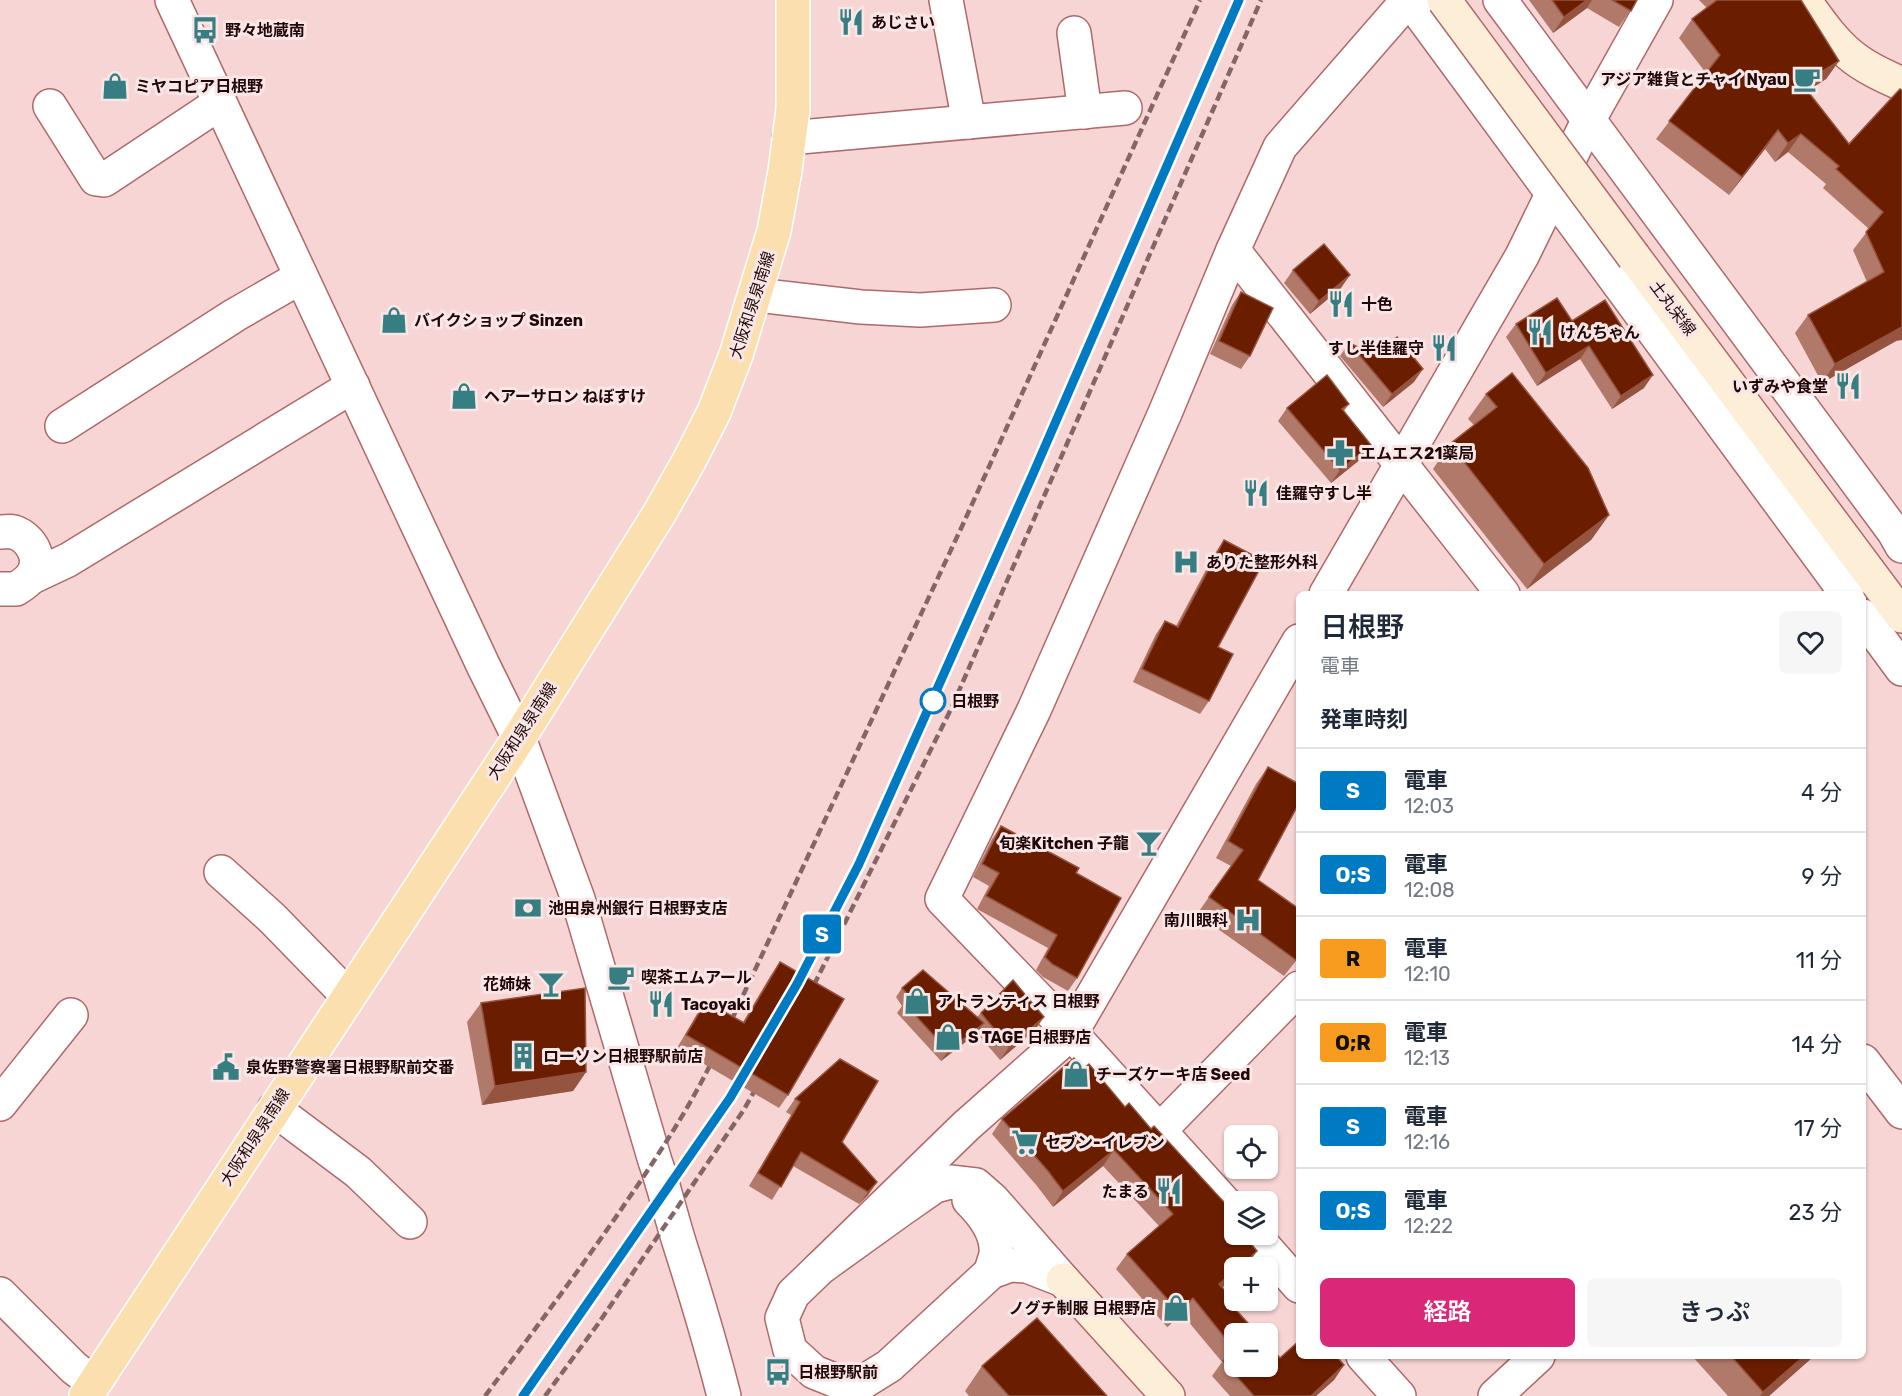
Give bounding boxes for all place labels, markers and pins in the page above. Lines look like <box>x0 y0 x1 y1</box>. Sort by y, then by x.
restaurant icon: あじさい <box>836 7 866 37</box>
place label: あじさい <box>871 13 935 32</box>
bus stop icon: 野々地蔵南 <box>190 15 220 45</box>
place label: 野々地蔵南 <box>225 21 305 40</box>
cafe icon: アジア雑貨とチャイ Nyau <box>1792 64 1822 94</box>
place label: アジア雑貨とチャイ Nyau <box>1600 70 1787 89</box>
shop icon: ミヤコピア日根野 <box>100 71 130 101</box>
place label: ミヤコピア日根野 <box>135 77 263 96</box>
restaurant icon: 十色 <box>1326 289 1356 319</box>
place label: 十色 <box>1361 295 1393 314</box>
shop icon: バイクショップ Sinzen <box>379 305 409 335</box>
place label: バイクショップ Sinzen <box>414 311 583 330</box>
restaurant icon: けんちゃん <box>1525 317 1555 347</box>
place label: けんちゃん <box>1560 323 1640 342</box>
restaurant icon: すし半佳羅守 <box>1429 333 1459 363</box>
place label: すし半佳羅守 <box>1328 339 1424 358</box>
restaurant icon: いずみや食堂 <box>1833 371 1863 401</box>
place label: いずみや食堂 <box>1732 377 1828 396</box>
shop icon: ヘアーサロン ねぼすけ <box>449 381 479 411</box>
place label: ヘアーサロン ねぼすけ <box>484 387 646 406</box>
pharmacy icon: エムエス21薬局 <box>1325 438 1355 468</box>
place label: エムエス21薬局 <box>1360 444 1474 463</box>
restaurant icon: 佳羅守すし半 <box>1241 478 1271 508</box>
place label: 佳羅守すし半 <box>1276 484 1372 503</box>
hospital icon: ありた整形外科 <box>1171 547 1201 577</box>
place label: ありた整形外科 <box>1206 553 1318 572</box>
marker: 日根野 <box>920 688 946 714</box>
place label: 日根野 <box>951 692 999 711</box>
bar icon: 旬楽Kitchen 子龍 <box>1134 828 1164 858</box>
place label: 旬楽Kitchen 子龍 <box>999 834 1129 853</box>
bank icon: 池田泉州銀行 日根野支店 <box>513 893 543 923</box>
place label: 池田泉州銀行 日根野支店 <box>548 899 727 918</box>
hospital icon: 南川眼科 <box>1233 905 1263 935</box>
place label: 南川眼科 <box>1164 911 1228 930</box>
cafe icon: 喫茶エムアール <box>606 962 636 992</box>
place label: 喫茶エムアール <box>641 968 752 987</box>
bar icon: 花姉妹 <box>536 969 566 999</box>
place label: 花姉妹 <box>483 975 531 994</box>
shop icon: アトランティス 日根野 <box>902 986 932 1016</box>
restaurant icon: Tacoyaki <box>646 989 676 1019</box>
place label: アトランティス 日根野 <box>937 992 1099 1011</box>
place label: Tacoyaki <box>681 995 751 1014</box>
shop icon: S TAGE 日根野店 <box>933 1022 963 1052</box>
place label: S TAGE 日根野店 <box>968 1028 1091 1047</box>
building icon: ローソン日根野駅前店 <box>508 1041 538 1071</box>
place label: ローソン日根野駅前店 <box>543 1047 703 1066</box>
public building icon: 泉佐野警察署日根野駅前交番 <box>211 1052 241 1082</box>
place label: 泉佐野警察署日根野駅前交番 <box>246 1058 454 1077</box>
shop icon: チーズケーキ店 Seed <box>1061 1059 1091 1089</box>
place label: チーズケーキ店 Seed <box>1096 1065 1250 1084</box>
supermarket icon: セブン-イレブン <box>1010 1127 1040 1157</box>
place label: セブン-イレブン <box>1045 1133 1165 1152</box>
restaurant icon: たまる <box>1154 1176 1184 1206</box>
place label: たまる <box>1101 1182 1149 1201</box>
shop icon: ノグチ制服 日根野店 <box>1161 1293 1191 1323</box>
place label: ノグチ制服 日根野店 <box>1009 1299 1156 1318</box>
bus stop icon: 日根野駅前 <box>763 1357 793 1387</box>
place label: 日根野駅前 <box>798 1363 878 1382</box>

